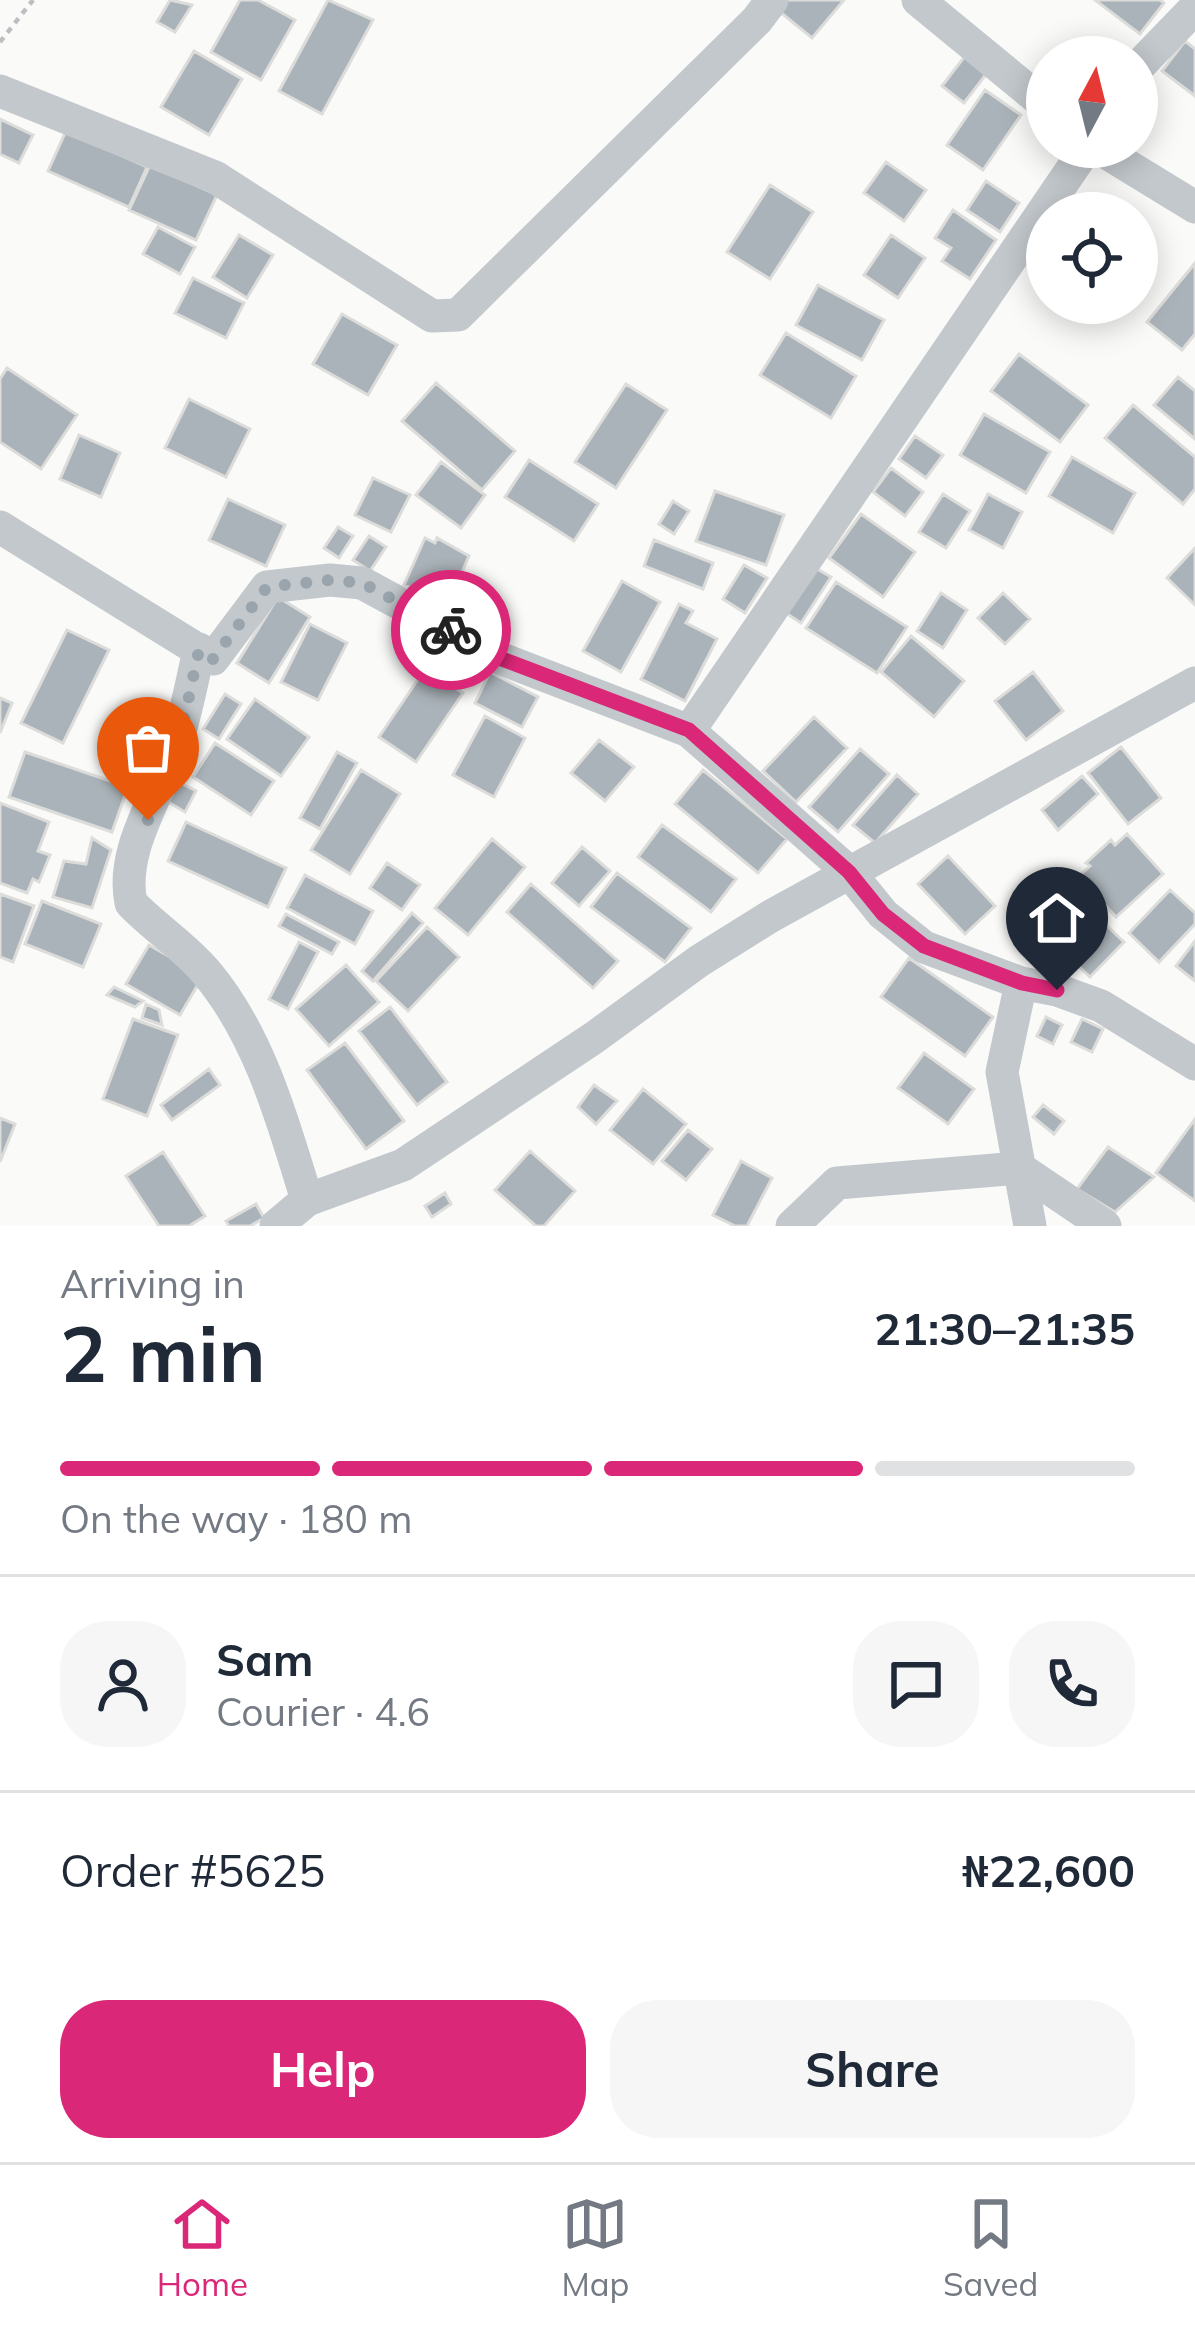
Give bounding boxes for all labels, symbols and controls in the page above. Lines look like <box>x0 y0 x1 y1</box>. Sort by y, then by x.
north arrow <box>1026 36 1158 168</box>
map controls <box>1026 36 1158 324</box>
button: locate <box>1026 192 1158 324</box>
courier <box>391 570 511 690</box>
icon: bike <box>418 597 484 663</box>
pin <box>97 697 199 820</box>
icon: bag <box>115 715 181 781</box>
pin <box>1006 867 1108 990</box>
icon: home <box>1024 885 1090 951</box>
text: Arriving in <box>60 1259 245 1308</box>
text: 21:30–21:35 <box>874 1300 1135 1356</box>
text: 2 min <box>60 1304 266 1402</box>
text: On the way · 180 m <box>60 1494 412 1543</box>
button: person <box>60 1621 186 1747</box>
button: chat <box>853 1621 979 1747</box>
button: phone <box>1009 1621 1135 1747</box>
text: Sam <box>216 1631 313 1687</box>
text: Courier · 4.6 <box>216 1687 430 1736</box>
text: Order #5625 <box>60 1842 325 1898</box>
text: ₦22,600 <box>962 1842 1135 1898</box>
button: Help <box>60 2000 586 2138</box>
button: Share <box>610 2000 1135 2138</box>
tab: Home <box>157 2191 248 2304</box>
tab: Map <box>561 2191 629 2304</box>
tab: Saved <box>943 2191 1038 2304</box>

